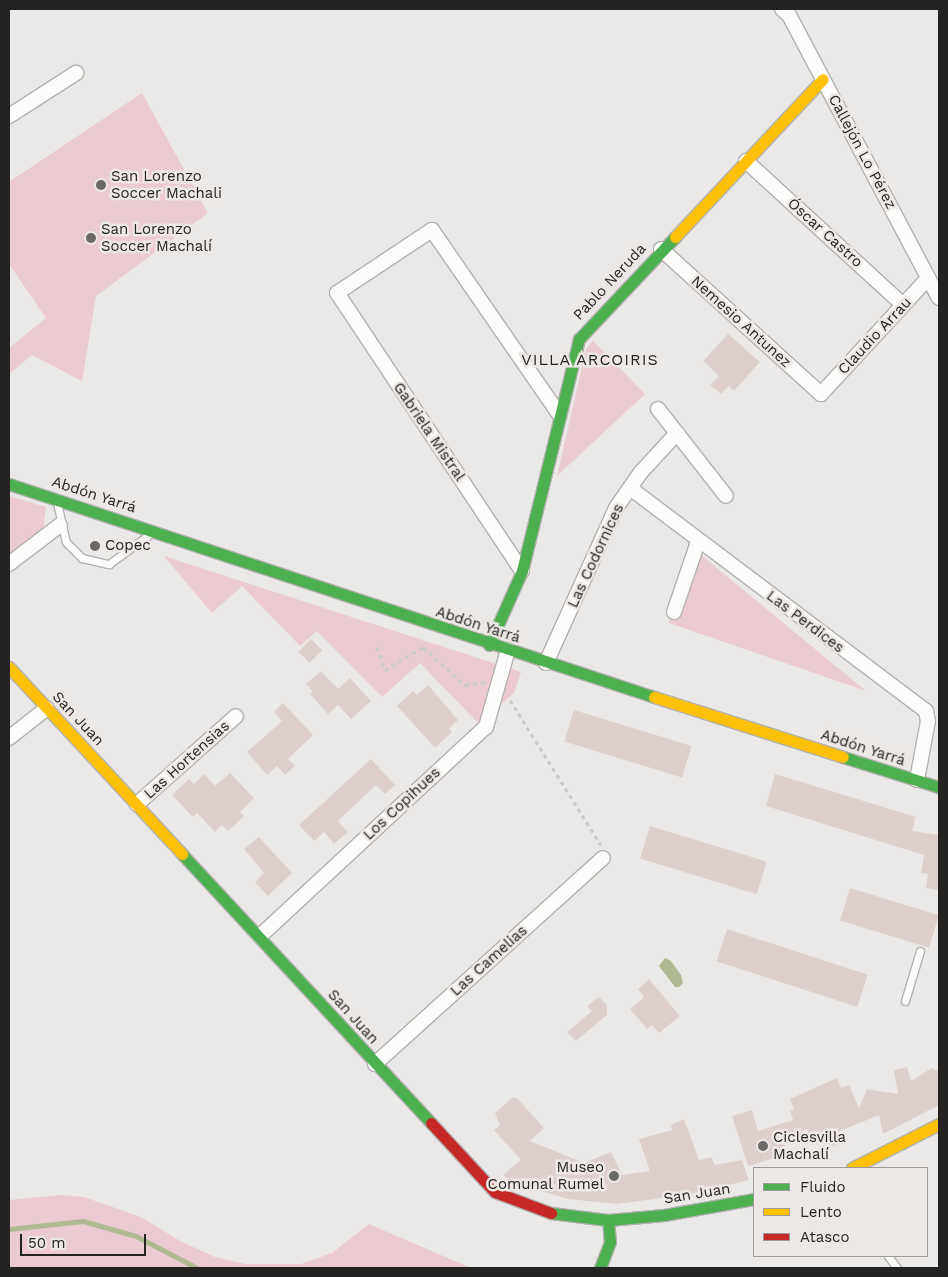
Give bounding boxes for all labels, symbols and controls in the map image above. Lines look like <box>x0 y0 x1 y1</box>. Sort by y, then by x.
street label: Callejón Lo Pérez <box>824 92 900 212</box>
place label: San Lorenzo Soccer Machali <box>111 167 222 202</box>
marker: San Lorenzo Soccer Machali <box>95 179 107 191</box>
street label: Óscar Castro <box>784 194 866 272</box>
place label: San Lorenzo Soccer Machalí <box>101 220 212 255</box>
marker: San Lorenzo Soccer Machalí <box>85 232 97 244</box>
street label: Pablo Neruda <box>570 240 650 324</box>
street label: Nemesio Antunez <box>687 272 795 372</box>
street label: Claudio Arrau <box>834 293 916 379</box>
district label: VILLA ARCOIRIS <box>519 350 661 370</box>
street label: Gabriela Mistral <box>389 379 469 485</box>
street label: Abdón Yarrá <box>49 473 139 517</box>
street label: Las Codornices <box>564 501 628 611</box>
place label: Copec <box>105 537 151 555</box>
marker: Copec <box>89 540 101 552</box>
street label: Las Perdices <box>763 587 847 657</box>
street label: Abdón Yarrá <box>433 603 523 647</box>
street label: San Juan <box>48 688 108 750</box>
street label: Las Hortensias <box>141 717 233 803</box>
street label: Abdón Yarrá <box>818 726 908 770</box>
street label: Los Copihues <box>360 764 444 844</box>
street label: Las Camelias <box>447 922 531 1000</box>
street label: San Juan <box>324 986 382 1048</box>
place label: Ciclesvilla Machalí <box>773 1128 846 1163</box>
marker: Ciclesvilla Machalí <box>757 1140 769 1152</box>
place label: Museo Comunal Rumel <box>487 1158 604 1193</box>
legend <box>753 1167 928 1257</box>
marker: Museo Comunal Rumel <box>608 1170 620 1182</box>
text: Fluido <box>800 1178 845 1196</box>
street label: San Juan <box>662 1180 732 1208</box>
text: Lento <box>800 1203 842 1221</box>
scale bar <box>22 1224 149 1256</box>
text: Atasco <box>800 1228 849 1246</box>
text: 50 m <box>28 1234 65 1252</box>

